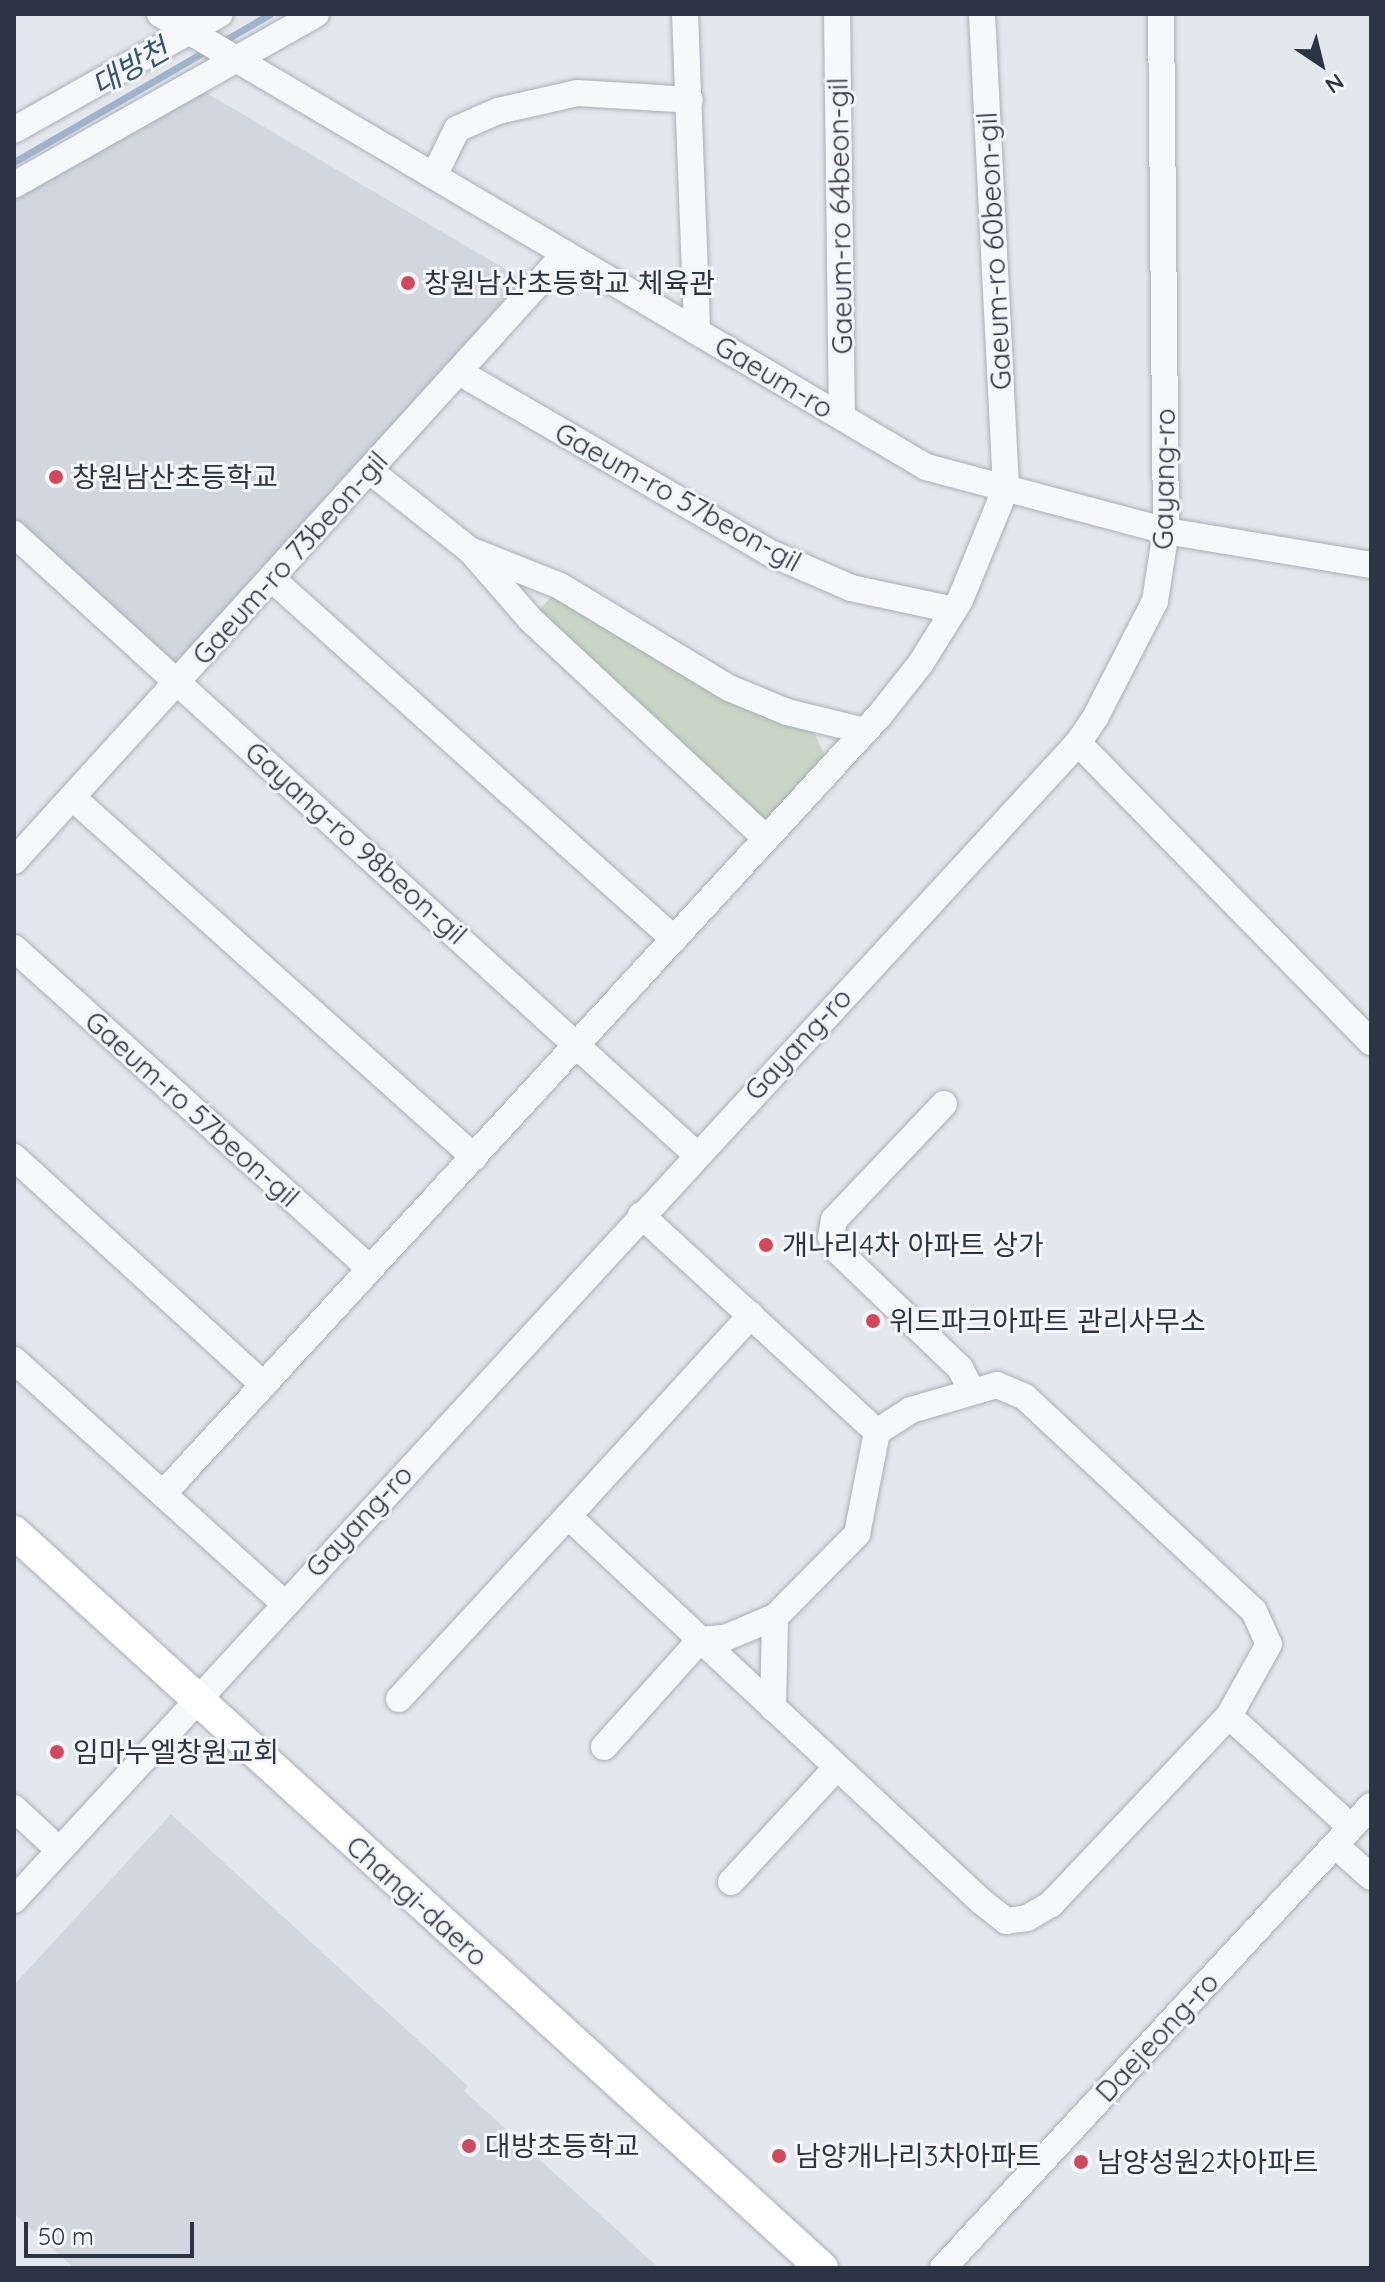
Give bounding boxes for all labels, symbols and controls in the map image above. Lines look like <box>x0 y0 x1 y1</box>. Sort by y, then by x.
north arrow <box>1281 24 1361 104</box>
water label: 대방천 <box>85 31 175 103</box>
text: N <box>1320 68 1349 100</box>
street label: Gaeum-ro 64beon-gil <box>821 77 859 355</box>
street label: Gaeum-ro 60beon-gil <box>970 111 1018 391</box>
place label: 창원남산초등학교 체육관 <box>424 266 715 300</box>
marker: 창원남산초등학교 체육관 <box>399 274 417 292</box>
street label: Gaeum-ro <box>709 329 839 425</box>
street label: Gayang-ro <box>1146 408 1182 550</box>
street label: Gaeum-ro 57beon-gil <box>549 415 807 579</box>
street label: Gaeum-ro 73beon-gil <box>185 444 395 672</box>
place label: 창원남산초등학교 <box>72 460 278 494</box>
marker: 창원남산초등학교 <box>47 468 65 486</box>
street label: Gayang-ro 98beon-gil <box>238 735 474 951</box>
street label: Gayang-ro <box>738 981 858 1107</box>
street label: Gaeum-ro 57beon-gil <box>78 1004 306 1214</box>
place label: 개나리4차 아파트 상가 <box>782 1228 1044 1262</box>
marker: 개나리4차 아파트 상가 <box>757 1236 775 1254</box>
place label: 위드파크아파트 관리사무소 <box>889 1304 1206 1338</box>
marker: 위드파크아파트 관리사무소 <box>864 1312 882 1330</box>
street label: Gayang-ro <box>299 1458 419 1584</box>
place label: 임마누엘창원교회 <box>73 1735 279 1769</box>
marker: 임마누엘창원교회 <box>48 1743 66 1761</box>
street label: Changi-daero <box>339 1829 495 1973</box>
street label: Daejeong-ro <box>1088 1965 1226 2109</box>
place label: 대방초등학교 <box>485 2129 640 2163</box>
marker: 대방초등학교 <box>460 2137 478 2155</box>
place label: 남양개나리3차아파트 <box>795 2139 1042 2173</box>
place label: 남양성원2차아파트 <box>1097 2145 1319 2179</box>
marker: 남양개나리3차아파트 <box>770 2147 788 2165</box>
marker: 남양성원2차아파트 <box>1072 2153 1090 2171</box>
scale bar <box>28 2206 198 2256</box>
text: 50 m <box>38 2221 94 2251</box>

